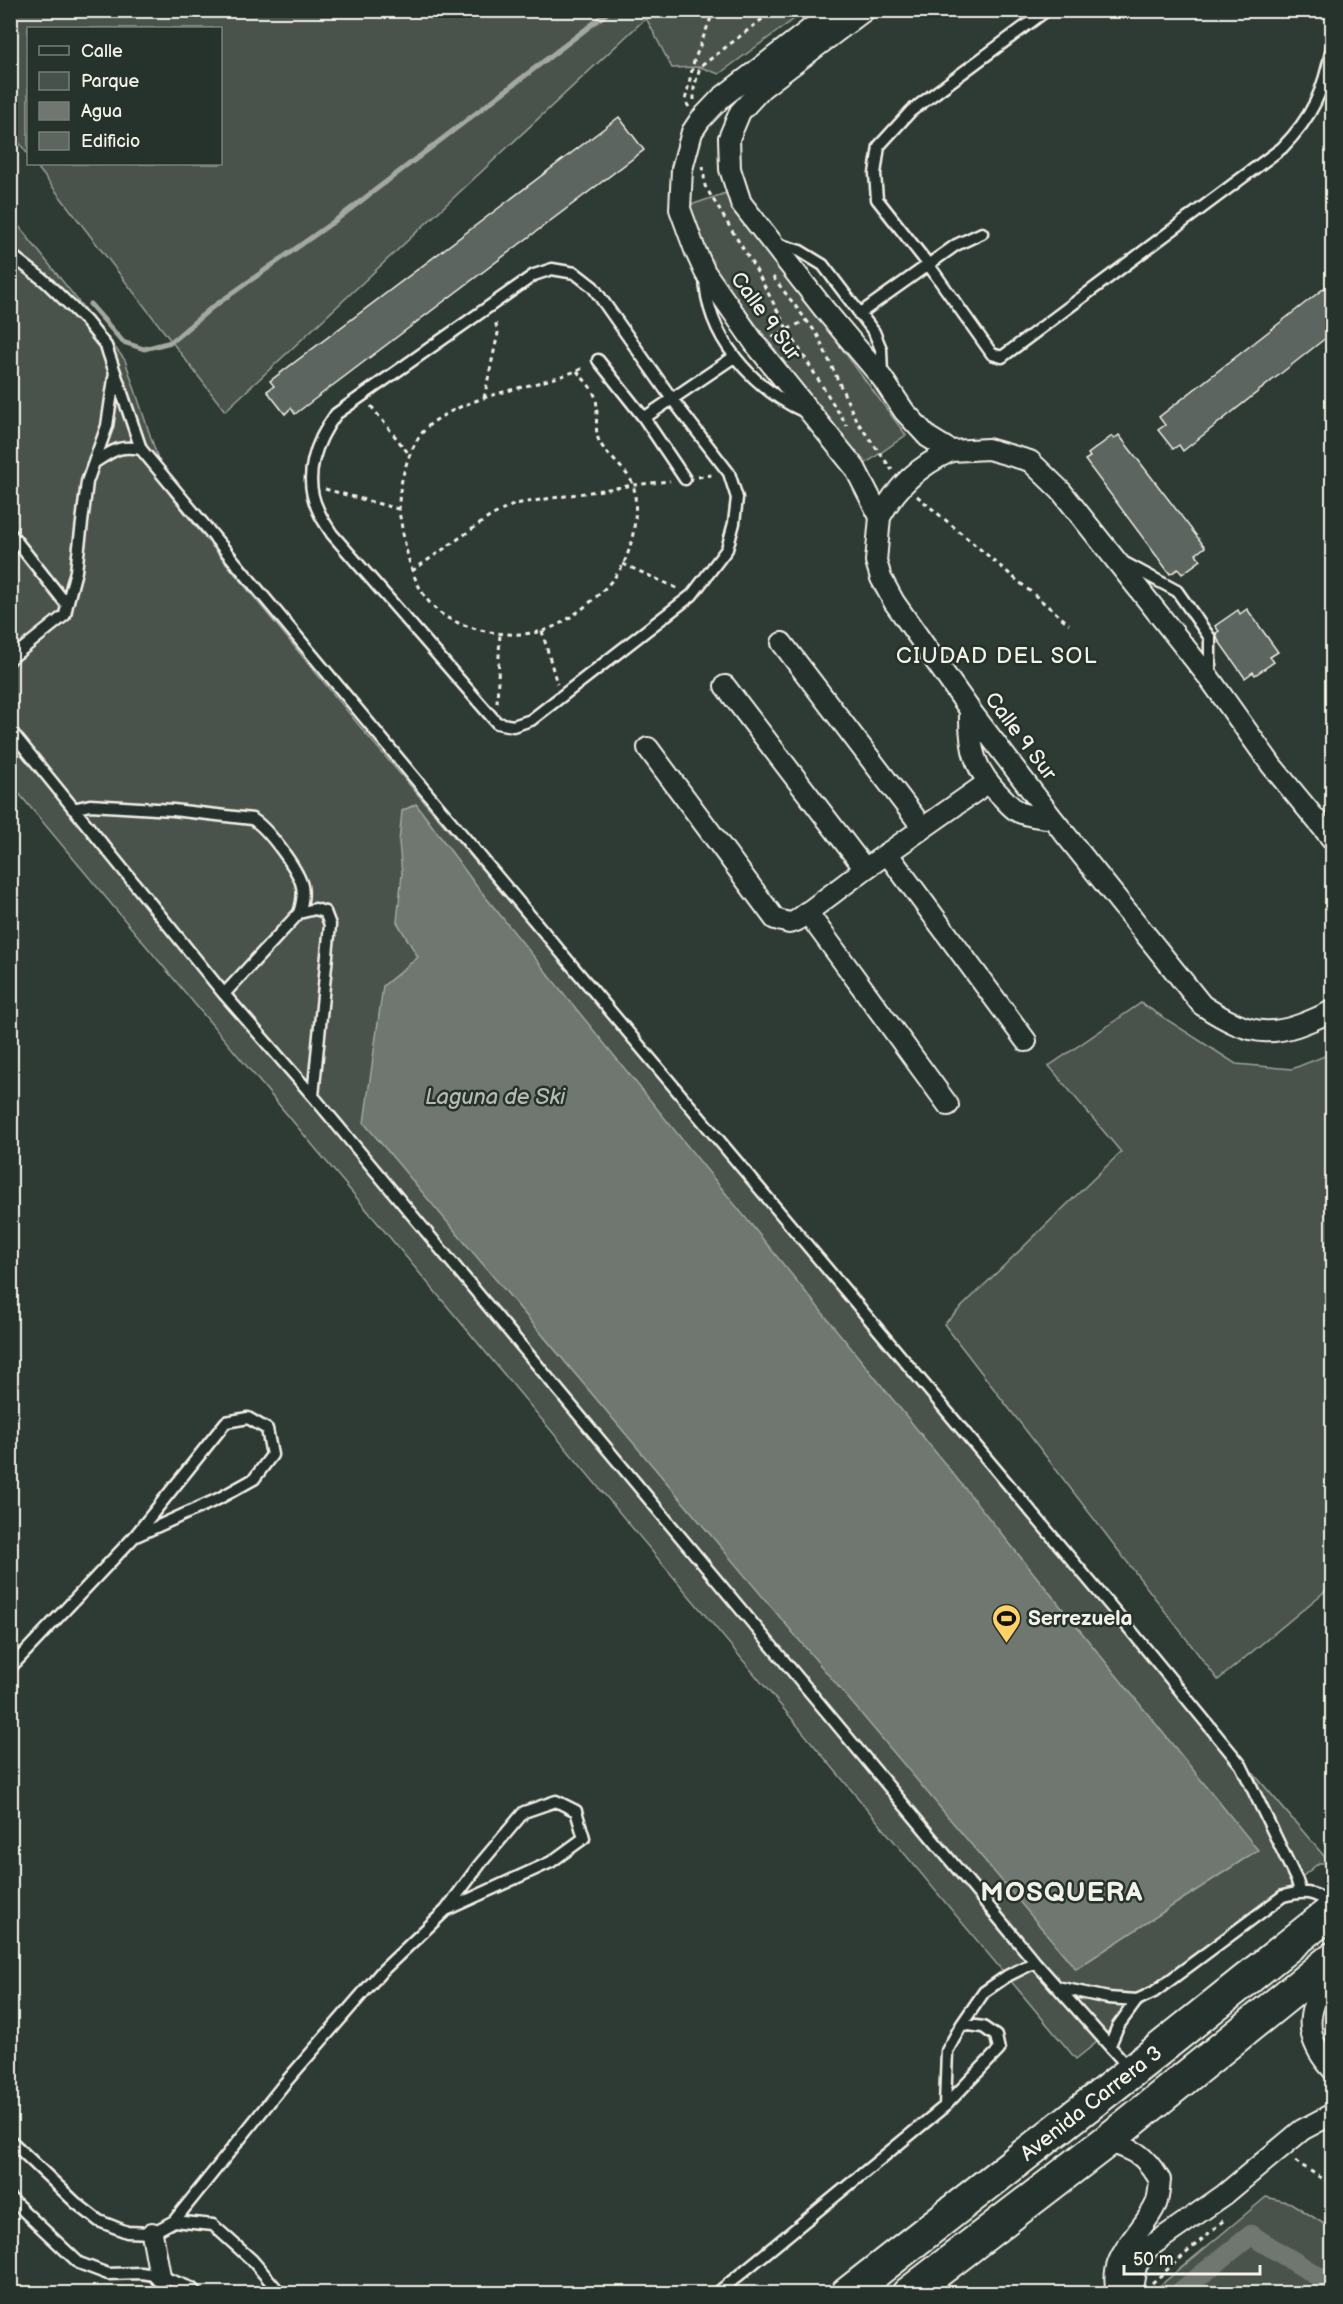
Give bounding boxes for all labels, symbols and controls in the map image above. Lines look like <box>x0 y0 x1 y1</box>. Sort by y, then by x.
legend <box>27 27 222 165</box>
text: Calle <box>81 41 123 62</box>
text: Parque <box>81 71 139 92</box>
text: Agua <box>81 101 122 122</box>
text: Edificio <box>81 131 140 152</box>
street label: Calle 9 Sur <box>725 267 806 366</box>
district label: CIUDAD DEL SOL <box>896 643 1098 670</box>
street label: Calle 9 Sur <box>979 687 1062 785</box>
water label: Laguna de Ski <box>425 1084 566 1111</box>
sports icon: Serrezuela <box>991 1602 1023 1644</box>
place label: Serrezuela <box>1028 1606 1133 1631</box>
district label: MOSQUERA <box>980 1877 1144 1909</box>
street label: Avenida Carrera 3 <box>1016 2040 1167 2166</box>
scale bar <box>1124 2238 1260 2276</box>
text: 50 m <box>1133 2249 1174 2270</box>

